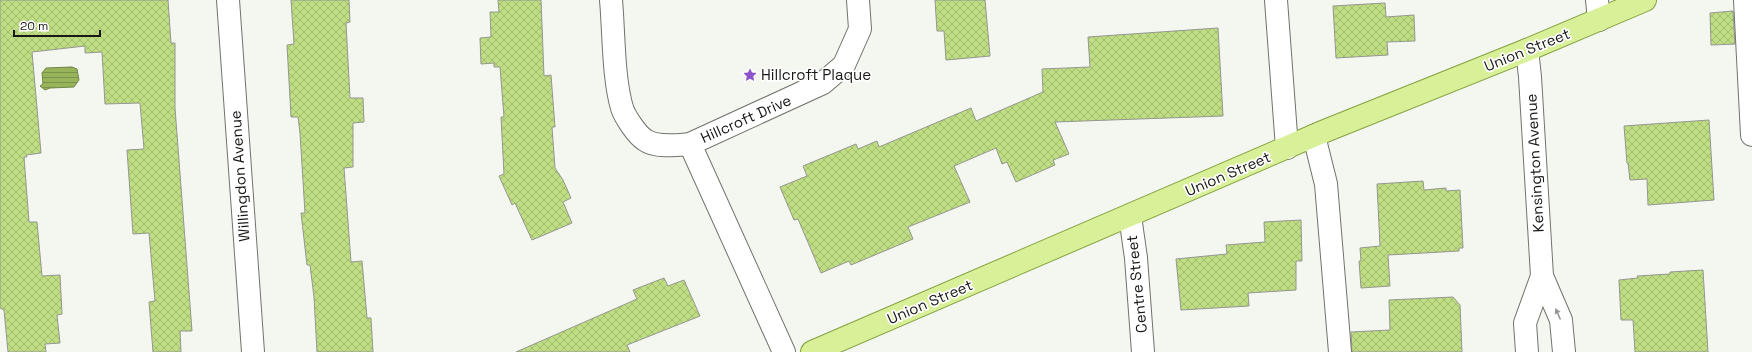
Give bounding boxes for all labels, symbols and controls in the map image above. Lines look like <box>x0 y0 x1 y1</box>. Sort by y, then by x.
scale bar <box>14 12 100 38</box>
text: 20 m <box>20 18 48 34</box>
street label: Union Street <box>1481 24 1573 75</box>
place label: Hillcroft Plaque <box>761 65 871 84</box>
place icon: Hillcroft Plaque <box>742 67 758 83</box>
street label: Hillcroft Drive <box>698 90 794 147</box>
street label: Kensington Avenue <box>1521 93 1548 233</box>
street label: Willingdon Avenue <box>225 110 254 242</box>
street label: Union Street <box>1182 147 1273 200</box>
street label: Centre Street <box>1122 234 1151 334</box>
street label: Union Street <box>884 275 975 328</box>
one-way arrow <box>1555 308 1561 319</box>

